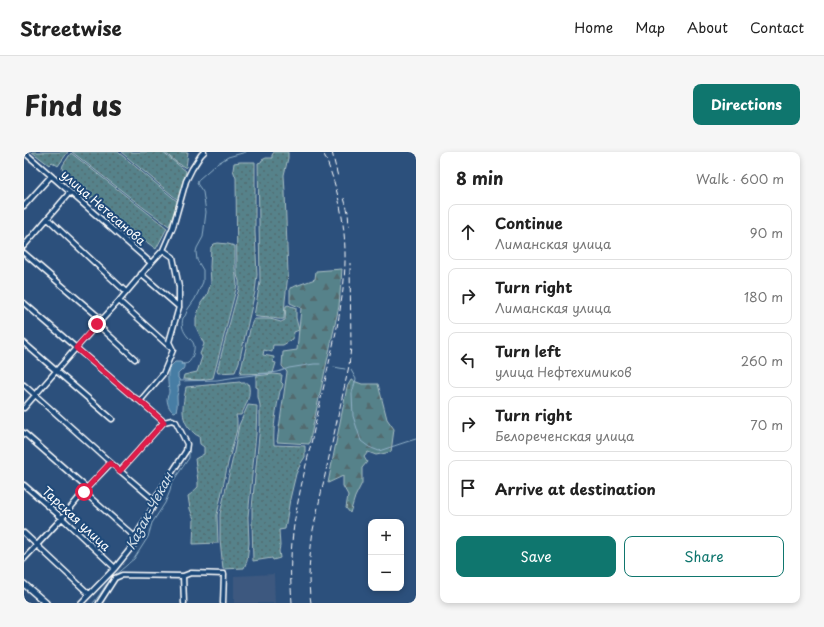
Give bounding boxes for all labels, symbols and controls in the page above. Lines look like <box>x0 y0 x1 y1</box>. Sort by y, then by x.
text: Streetwise <box>20 14 122 42</box>
text: Home <box>574 17 613 38</box>
text: Map <box>635 17 665 38</box>
text: About <box>687 17 728 38</box>
text: Contact <box>750 17 804 38</box>
text: Find us <box>24 83 122 126</box>
button: Directions <box>693 84 800 125</box>
street label: улица Нетесанова <box>57 165 150 250</box>
text: 8 min <box>456 165 504 191</box>
text: Walk · 600 m <box>696 169 784 188</box>
text: Continue <box>495 211 563 234</box>
icon: ahead <box>457 221 479 243</box>
text: 90 m <box>750 223 783 242</box>
text: Лиманская улица <box>495 234 611 253</box>
text: Turn right <box>495 275 572 298</box>
icon: right <box>457 285 479 307</box>
text: 180 m <box>744 287 783 306</box>
text: Лиманская улица <box>495 298 611 317</box>
route end <box>88 315 106 333</box>
text: Turn left <box>495 339 561 362</box>
icon: left <box>457 349 479 371</box>
text: 260 m <box>741 351 783 370</box>
text: улица Нефтехимиков <box>495 362 632 381</box>
text: Turn right <box>495 403 572 426</box>
icon: right <box>457 413 479 435</box>
text: 70 m <box>750 415 783 434</box>
text: Белореченская улица <box>495 426 634 445</box>
water label: Казак-Чекан <box>120 468 177 553</box>
icon: arrive <box>457 477 479 499</box>
text: Arrive at destination <box>495 477 656 500</box>
street label: Тарская улица <box>39 482 115 555</box>
route start <box>75 483 93 501</box>
map controls <box>368 519 404 591</box>
button: + <box>368 519 404 555</box>
button: Save <box>456 536 616 577</box>
button: Share <box>624 536 784 577</box>
button: − <box>368 555 404 591</box>

